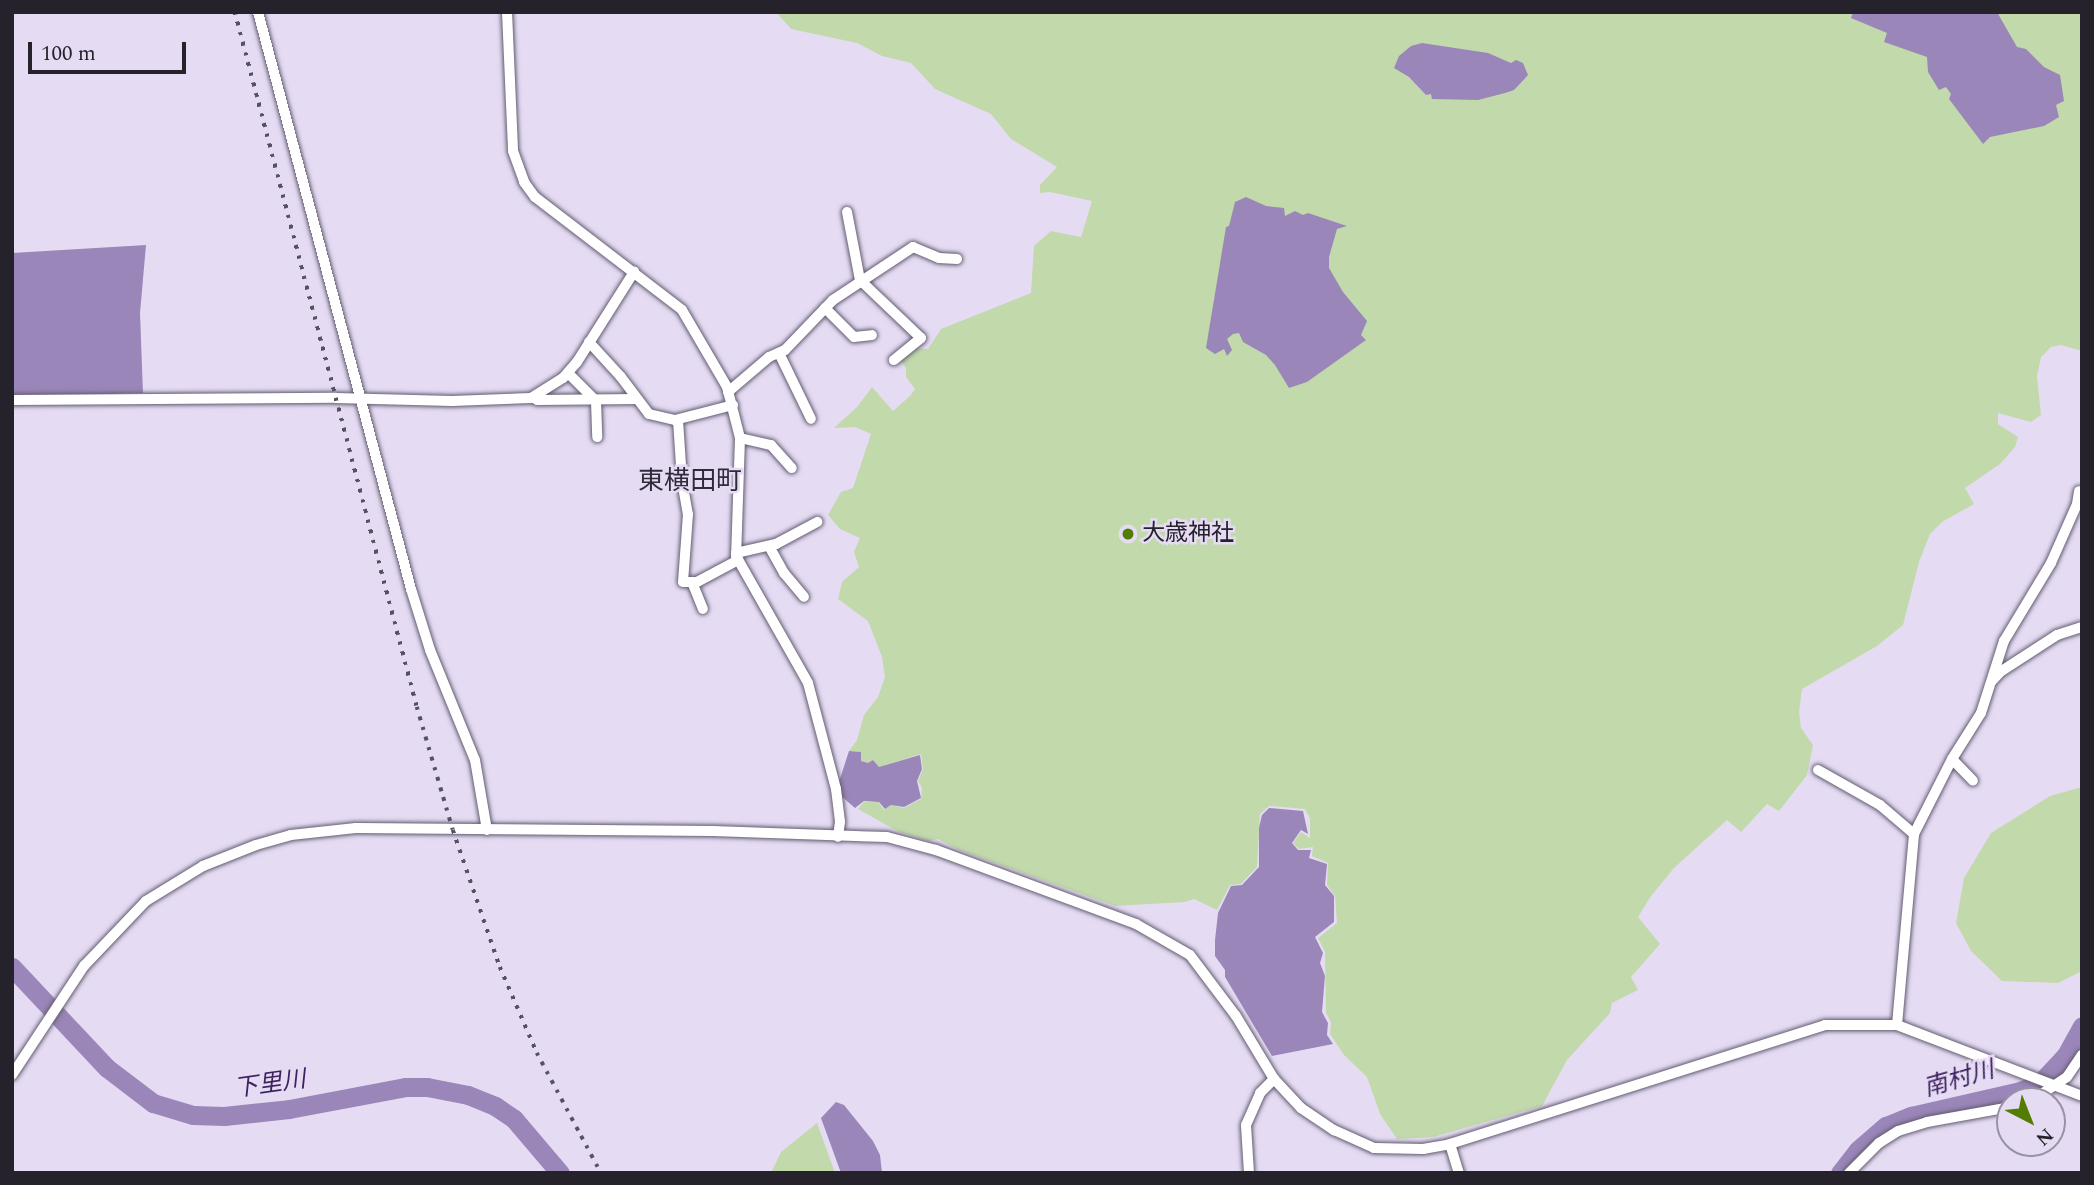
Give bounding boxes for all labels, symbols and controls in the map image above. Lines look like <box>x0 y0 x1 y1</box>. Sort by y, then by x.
scale bar <box>32 28 189 72</box>
text: 100 m <box>41 38 96 70</box>
district label: 東横田町 <box>638 466 742 498</box>
place label: 大歳神社 <box>1142 520 1234 548</box>
marker: 大歳神社 <box>1120 526 1136 542</box>
water label: 南村川 <box>1920 1056 1998 1104</box>
water label: 下里川 <box>232 1066 308 1104</box>
north arrow <box>1996 1087 2066 1157</box>
text: N <box>2029 1121 2060 1152</box>

